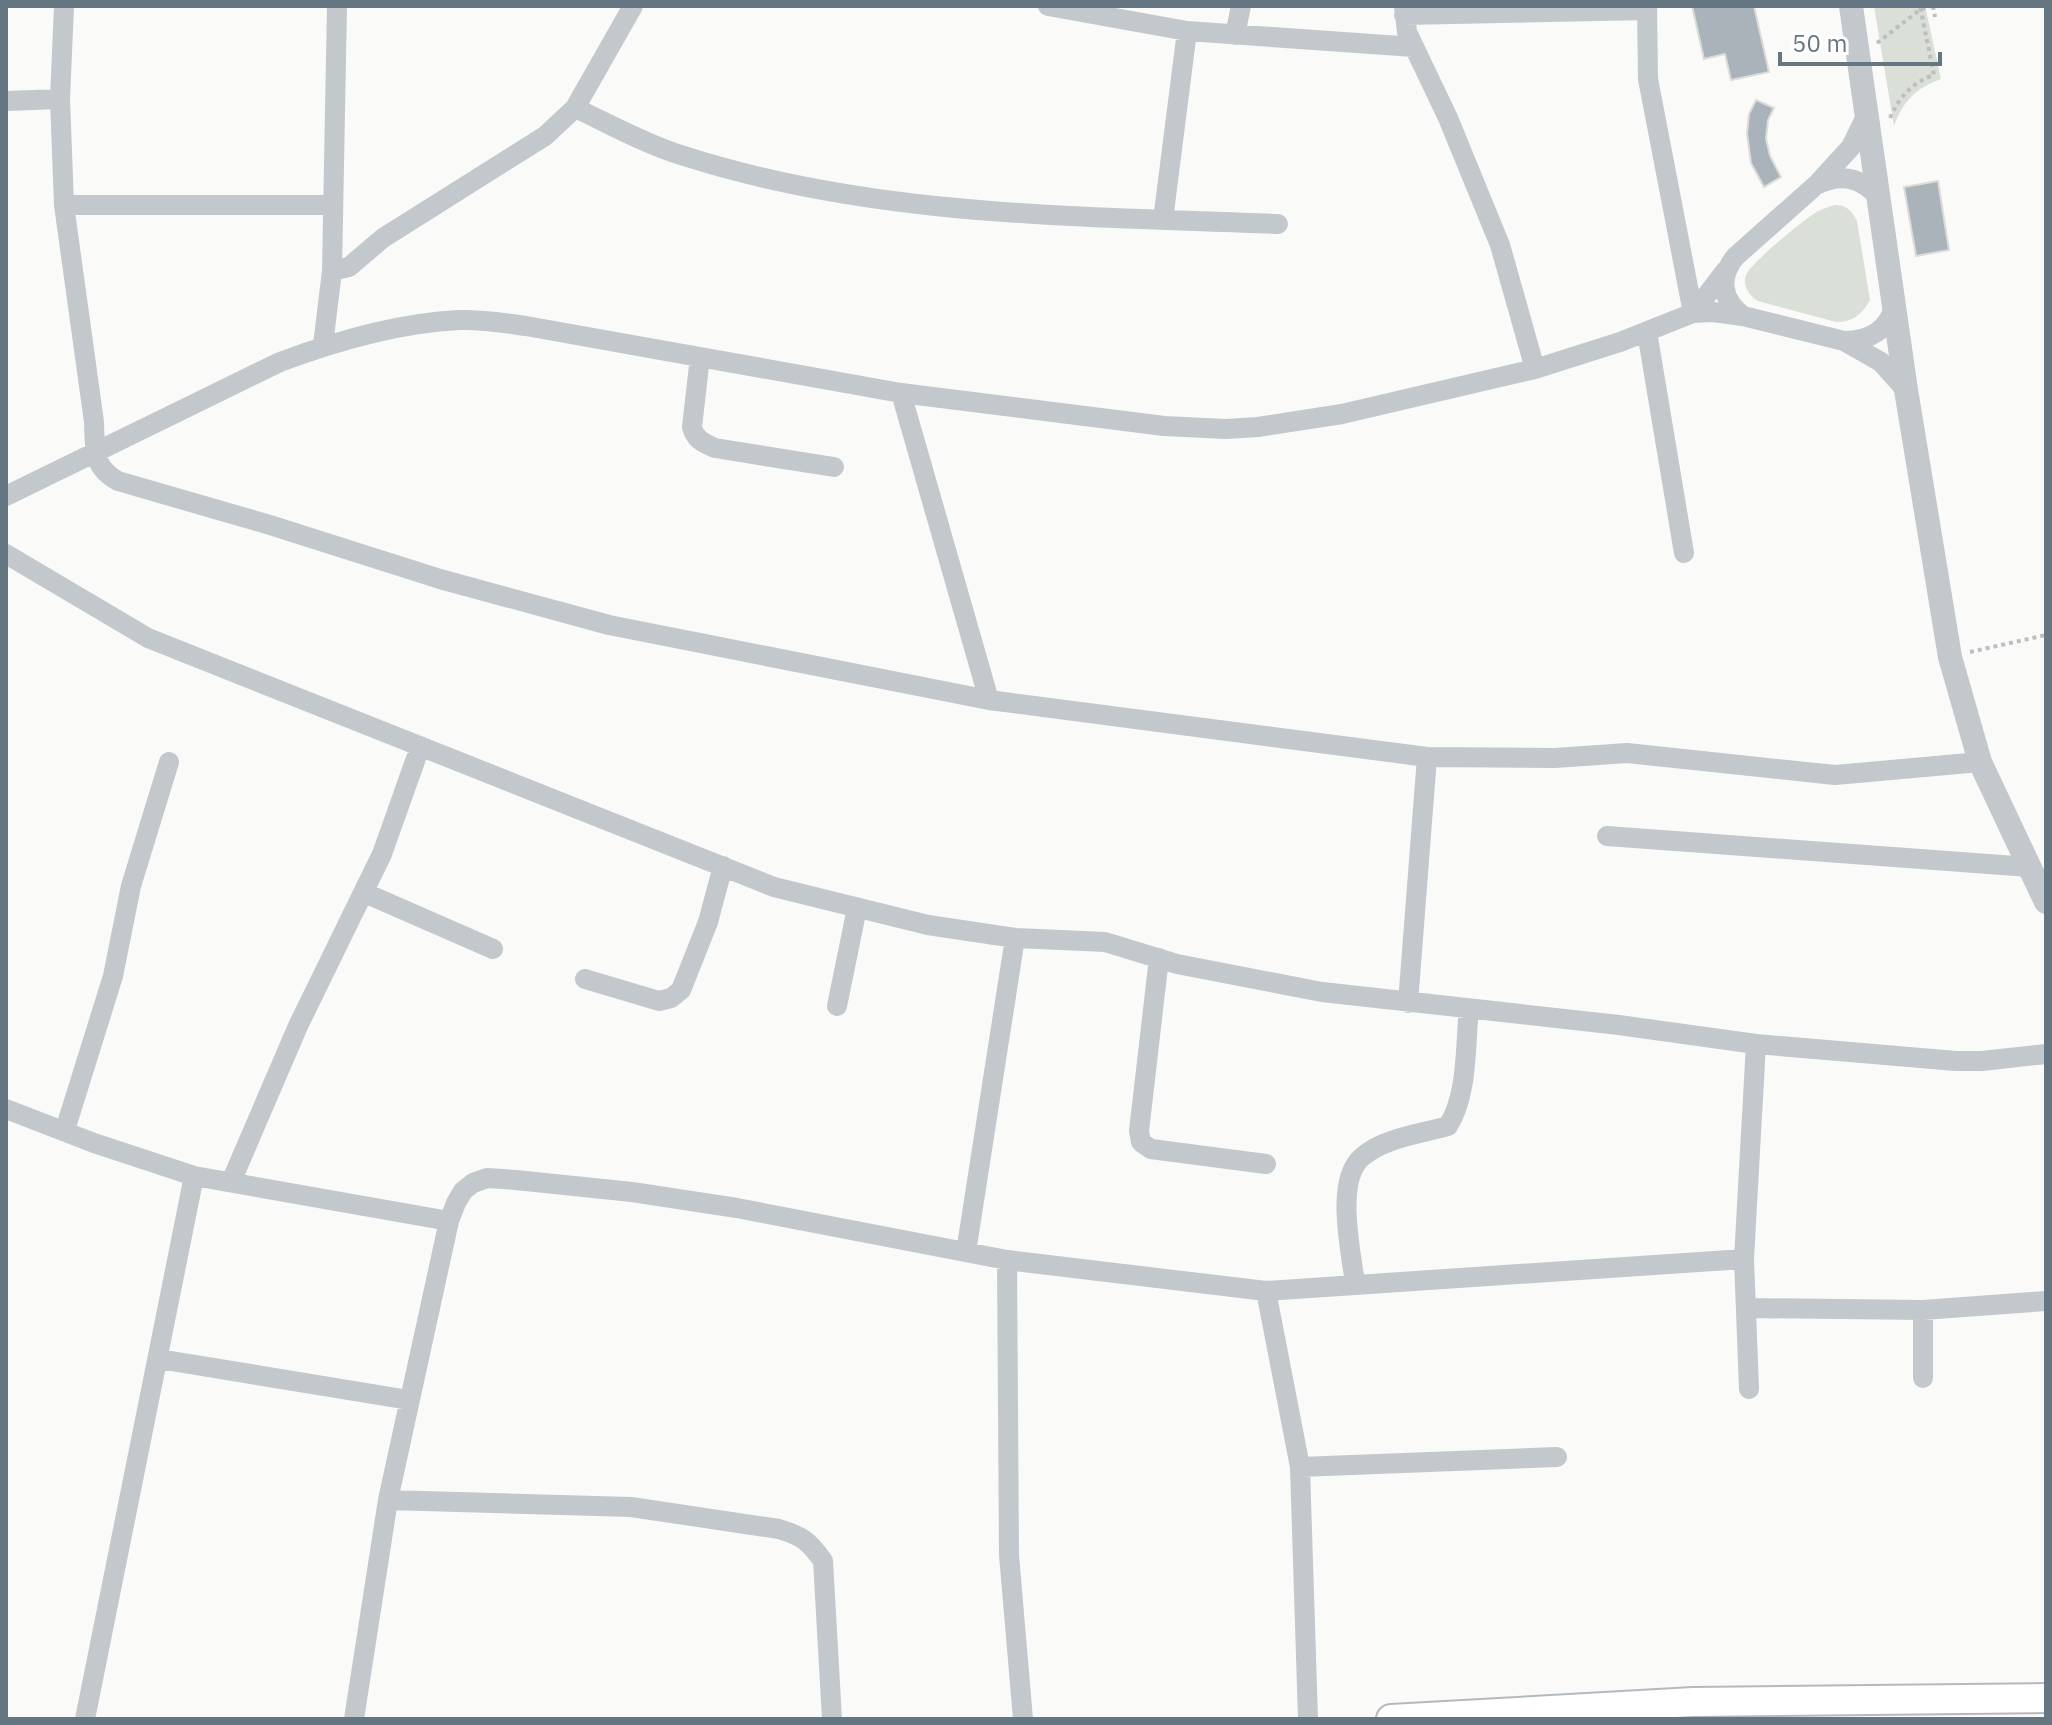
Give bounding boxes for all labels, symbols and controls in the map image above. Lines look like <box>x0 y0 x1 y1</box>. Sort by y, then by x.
scale bar <box>1780 16 1940 66</box>
text: 50 m <box>1792 27 1847 59</box>

